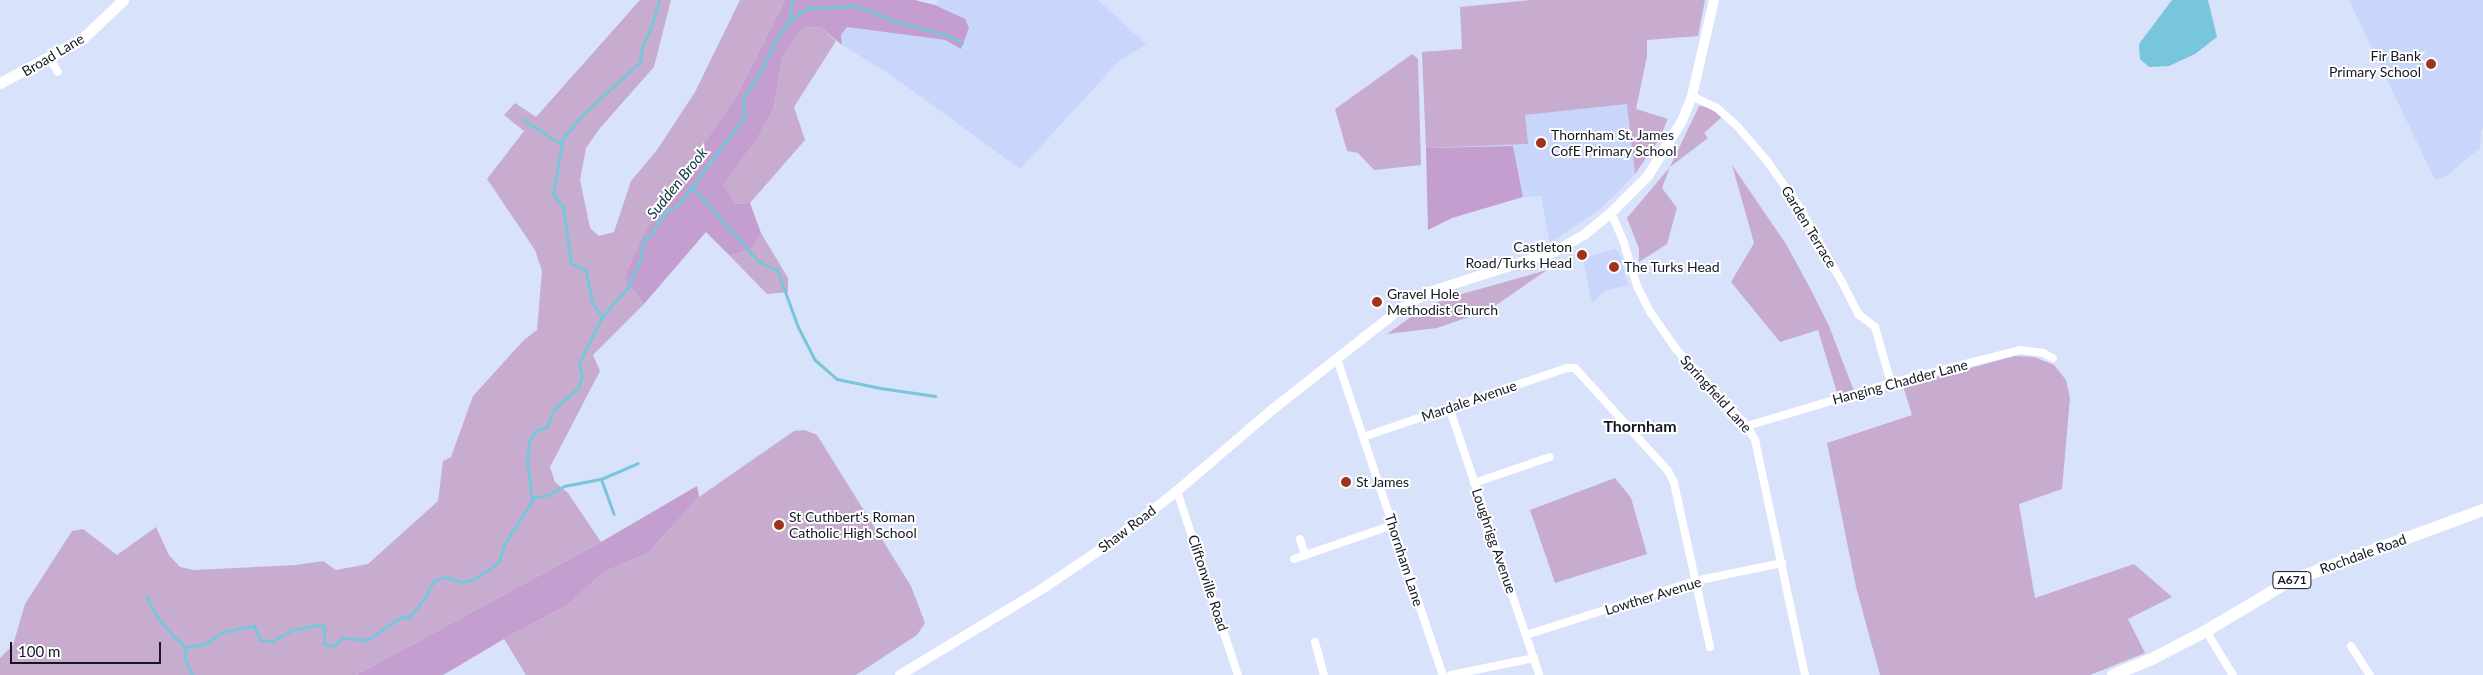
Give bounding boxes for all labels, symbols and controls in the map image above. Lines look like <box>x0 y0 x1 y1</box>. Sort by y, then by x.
street label: Broad Lane <box>19 30 87 80</box>
place label: Fir Bank Primary School <box>2329 48 2421 80</box>
marker: Fir Bank Primary School <box>2425 58 2437 70</box>
place label: Thornham St. James CofE Primary School <box>1551 127 1677 160</box>
marker: Thornham St. James CofE Primary School <box>1535 137 1547 149</box>
water label: Sudden Brook <box>643 144 711 222</box>
street label: Garden Terrace <box>1778 183 1840 271</box>
place label: Castleton Road/Turks Head <box>1465 239 1572 272</box>
marker: Castleton Road/Turks Head <box>1576 249 1588 261</box>
place label: The Turks Head <box>1624 259 1720 275</box>
marker: The Turks Head <box>1608 261 1620 273</box>
place label: Gravel Hole Methodist Church <box>1387 286 1498 318</box>
marker: Gravel Hole Methodist Church <box>1371 296 1383 308</box>
street label: Springfield Lane <box>1677 352 1755 436</box>
street label: Hanging Chadder Lane <box>1830 356 1970 408</box>
street label: Mardale Avenue <box>1419 377 1519 425</box>
district label: Thornham <box>1603 416 1677 436</box>
place label: St James <box>1356 474 1409 490</box>
marker: St James <box>1340 476 1352 488</box>
street label: Loughrigg Avenue <box>1468 486 1520 596</box>
street label: Shaw Road <box>1095 502 1159 556</box>
place label: St Cuthbert's Roman Catholic High School <box>789 509 917 542</box>
street label: Thornham Lane <box>1381 512 1427 608</box>
marker: St Cuthbert's Roman Catholic High School <box>773 519 785 531</box>
street label: Rochdale Road <box>2317 531 2409 577</box>
street label: Cliftonville Road <box>1185 533 1231 633</box>
road number: A671 <box>2272 570 2312 590</box>
street label: Lowther Avenue <box>1602 573 1704 619</box>
scale bar <box>12 632 164 664</box>
text: 100 m <box>18 642 60 660</box>

